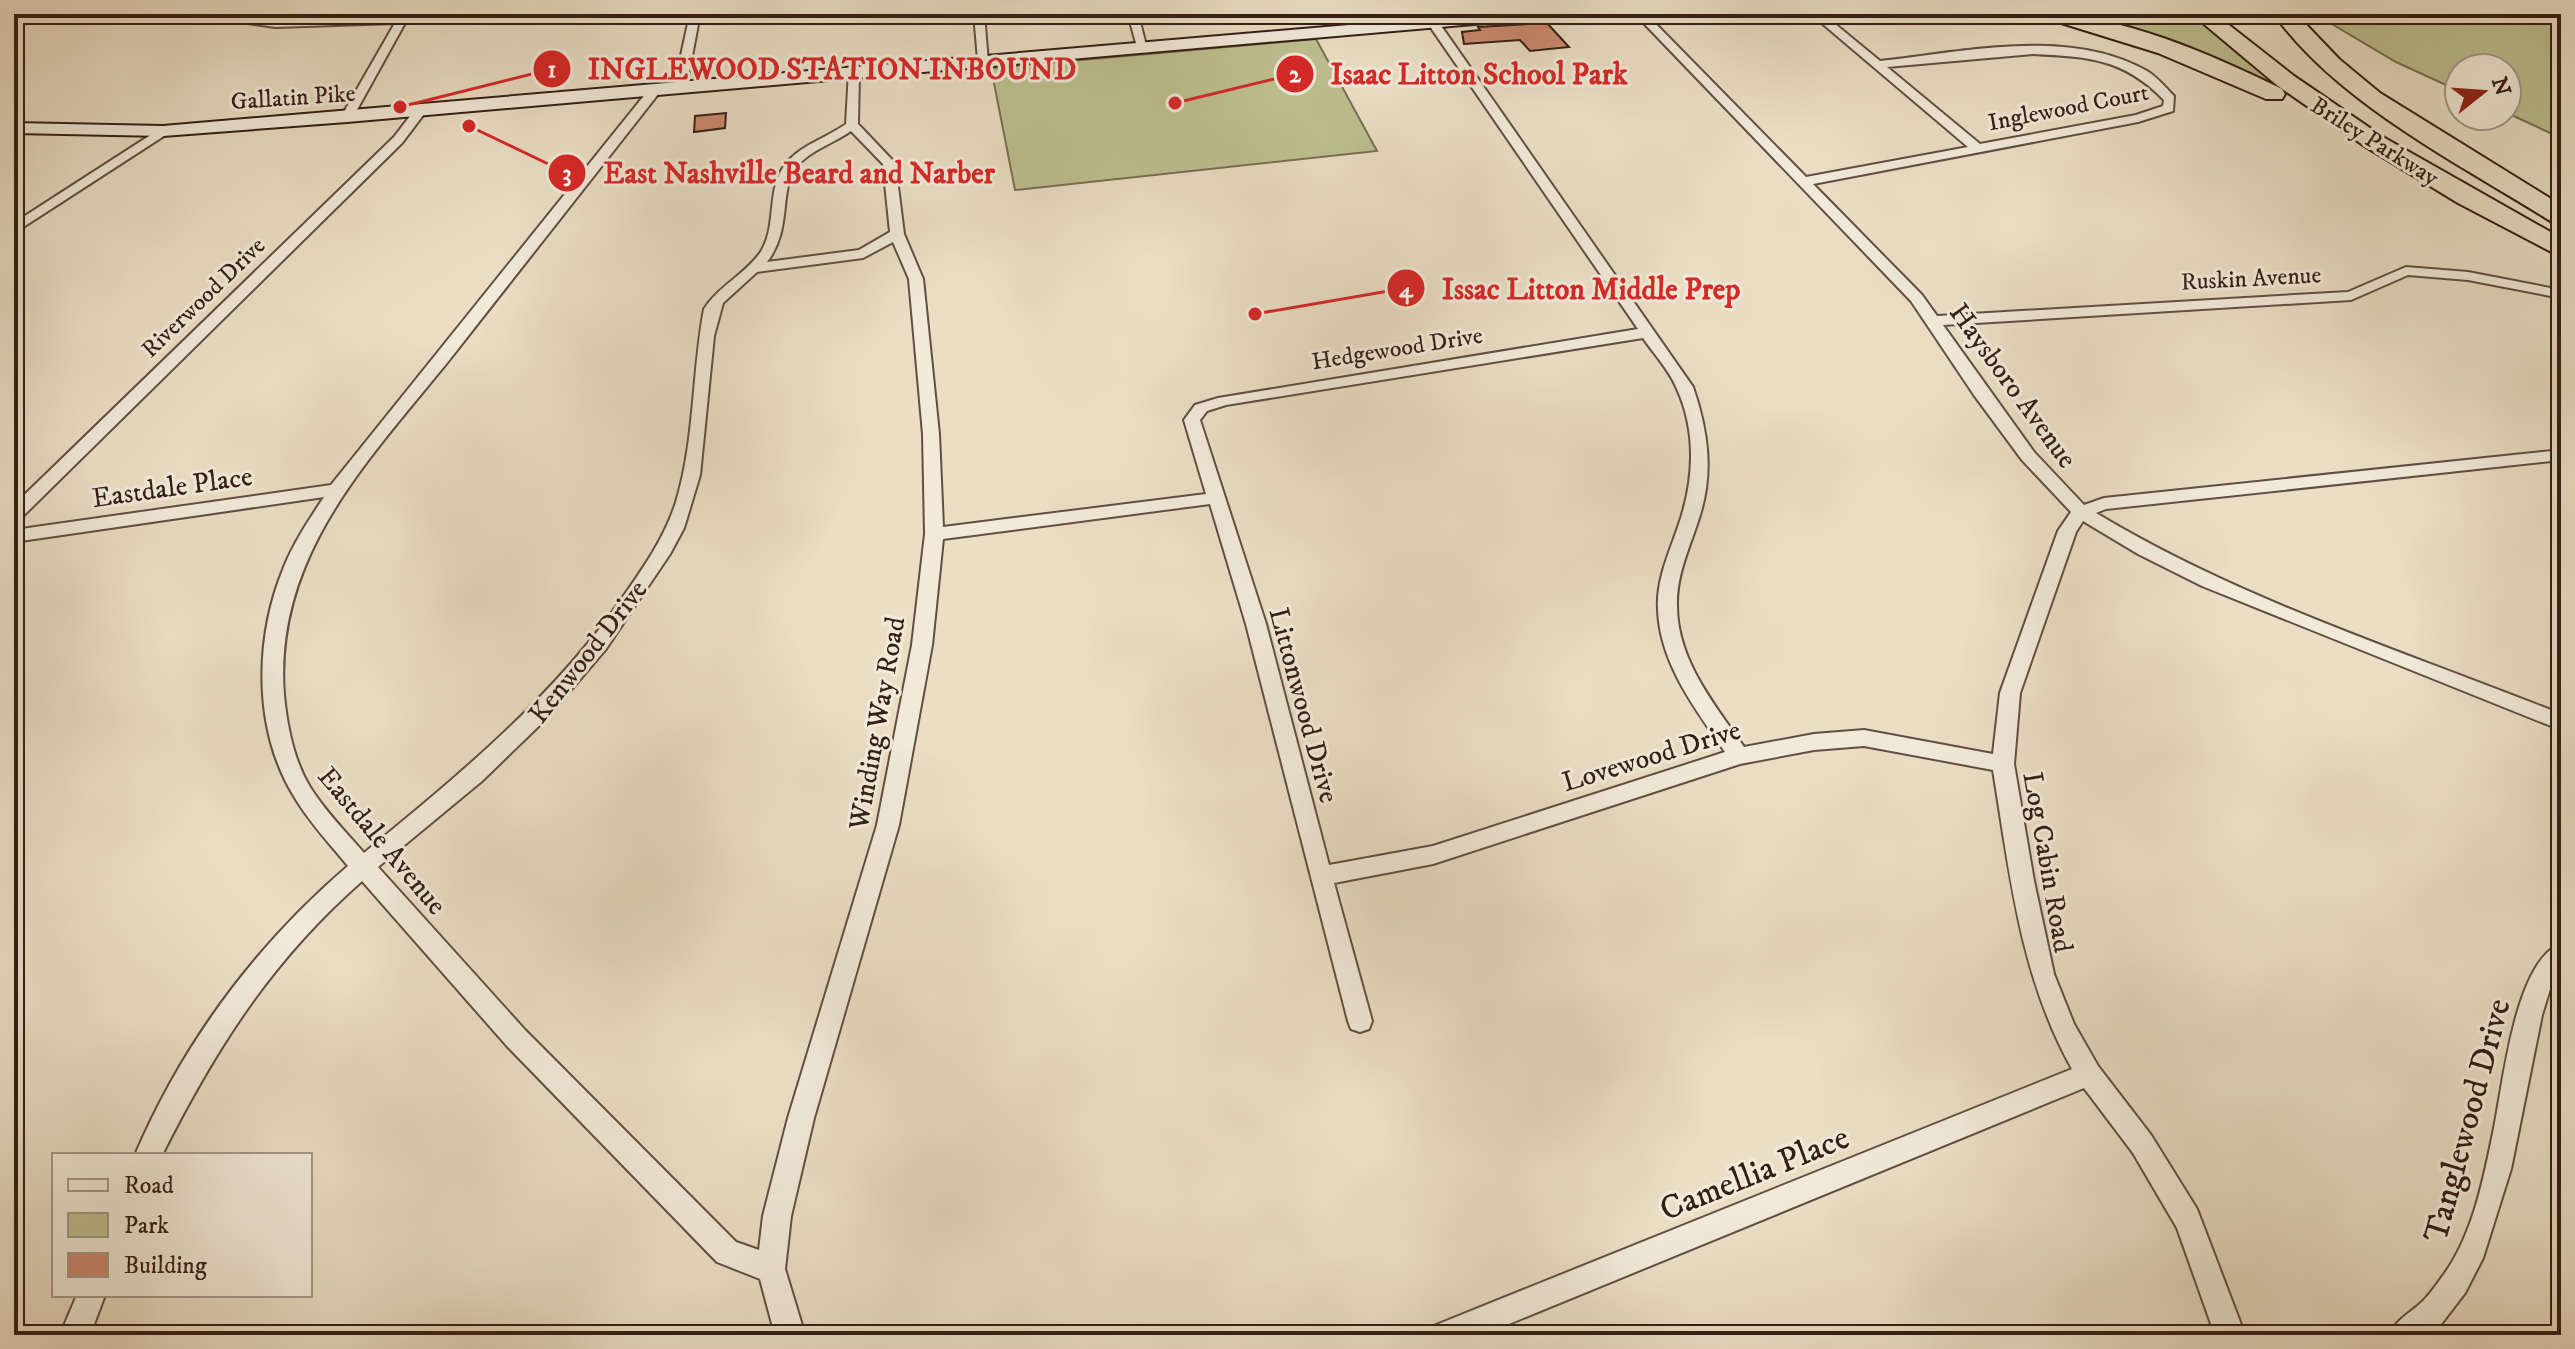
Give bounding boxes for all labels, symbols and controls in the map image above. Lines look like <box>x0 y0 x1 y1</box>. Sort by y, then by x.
callout: INGLEWOOD STATION INBOUND <box>532 42 1092 96</box>
callout: Isaac Litton School Park <box>1275 47 1644 101</box>
text: INGLEWOOD STATION INBOUND <box>588 52 1076 89</box>
north arrow <box>2443 52 2523 132</box>
text: 1 <box>548 55 557 85</box>
text: Isaac Litton School Park <box>1330 57 1629 94</box>
text: 2 <box>1289 60 1302 90</box>
text: N <box>2485 74 2516 99</box>
street label: Inglewood Court <box>1985 78 2151 138</box>
street label: Gallatin Pike <box>230 79 356 117</box>
street label: Briley Parkway <box>2305 91 2445 193</box>
callout: East Nashville Beard and Narber <box>547 146 1011 200</box>
text: East Nashville Beard and Narber <box>603 156 996 193</box>
text: 3 <box>563 159 572 189</box>
street label: Riverwood Drive <box>135 231 272 364</box>
street label: Ruskin Avenue <box>2180 260 2322 298</box>
callout: Issac Litton Middle Prep <box>1386 261 1757 315</box>
text: Issac Litton Middle Prep <box>1442 272 1740 309</box>
text: 4 <box>1399 275 1414 305</box>
street label: Haysboro Avenue <box>1941 297 2084 475</box>
street label: Hedgewood Drive <box>1310 321 1485 377</box>
street label: Eastdale Place <box>90 459 255 516</box>
street label: Kenwood Drive <box>521 573 655 731</box>
street label: Littonwood Drive <box>1261 604 1346 807</box>
street label: Winding Way Road <box>841 614 913 834</box>
street label: Lovewood Drive <box>1558 713 1745 800</box>
street label: Eastdale Avenue <box>310 760 454 922</box>
street label: Log Cabin Road <box>2014 769 2081 955</box>
street label: Tanglewood Drive <box>2415 994 2521 1247</box>
street label: Camellia Place <box>1654 1117 1856 1231</box>
legend <box>52 1153 312 1297</box>
text: Road <box>124 1171 174 1201</box>
text: Park <box>124 1211 169 1241</box>
text: Building <box>124 1251 207 1281</box>

